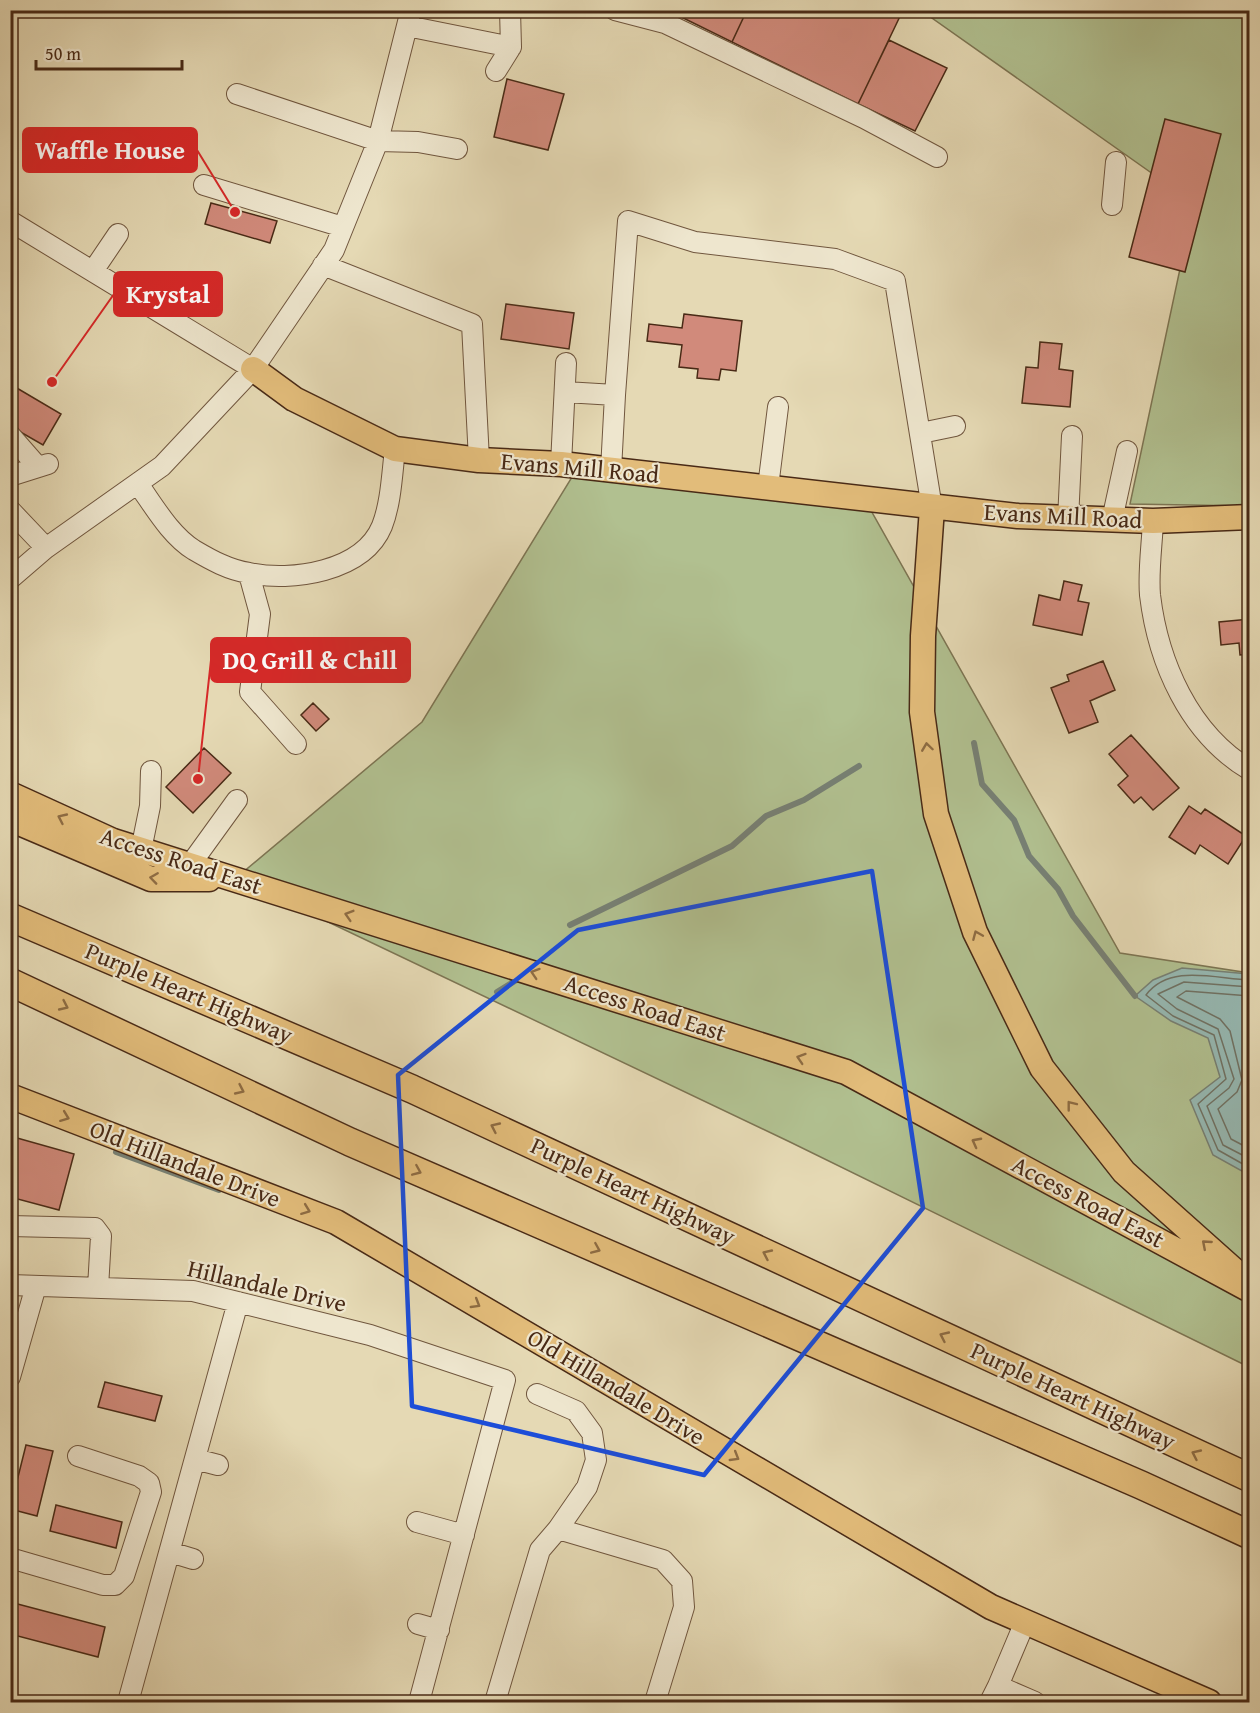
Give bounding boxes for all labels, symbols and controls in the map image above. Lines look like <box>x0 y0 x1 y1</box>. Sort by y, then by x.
scale bar <box>36 33 182 71</box>
text: 50 m <box>45 40 81 67</box>
callout: Waffle House <box>23 128 197 172</box>
text: Waffle House <box>35 130 185 169</box>
callout: Krystal <box>114 272 222 316</box>
text: Krystal <box>126 274 210 313</box>
street label: Evans Mill Road <box>499 443 661 492</box>
street label: Evans Mill Road <box>983 494 1143 537</box>
callout: DQ Grill & Chill <box>211 638 410 682</box>
text: DQ Grill & Chill <box>223 640 397 679</box>
one-way arrow <box>921 742 934 752</box>
one-way arrow <box>58 813 69 825</box>
street label: Access Road East <box>96 818 267 903</box>
one-way arrow <box>149 872 158 884</box>
one-way arrow <box>344 910 355 922</box>
one-way arrow <box>972 930 984 941</box>
street label: Purple Heart Highway <box>80 933 298 1052</box>
street label: Access Road East <box>560 965 731 1050</box>
one-way arrow <box>530 968 541 981</box>
one-way arrow <box>57 999 68 1011</box>
one-way arrow <box>796 1052 807 1065</box>
one-way arrow <box>233 1082 244 1094</box>
one-way arrow <box>1067 1100 1078 1111</box>
one-way arrow <box>59 1110 70 1123</box>
street label: Old Hillandale Drive <box>85 1111 286 1216</box>
one-way arrow <box>490 1123 501 1135</box>
street label: Purple Heart Highway <box>525 1128 741 1253</box>
one-way arrow <box>972 1138 983 1149</box>
street label: Access Road East <box>1006 1147 1171 1257</box>
one-way arrow <box>411 1164 422 1176</box>
one-way arrow <box>300 1203 311 1215</box>
one-way arrow <box>1202 1240 1213 1251</box>
one-way arrow <box>590 1242 601 1254</box>
one-way arrow <box>762 1249 773 1261</box>
street label: Hillandale Drive <box>184 1250 350 1321</box>
one-way arrow <box>470 1297 480 1309</box>
street label: Old Hillandale Drive <box>521 1320 712 1454</box>
one-way arrow <box>939 1331 950 1343</box>
street label: Purple Heart Highway <box>965 1333 1181 1458</box>
one-way arrow <box>729 1449 739 1461</box>
one-way arrow <box>1192 1449 1203 1461</box>

